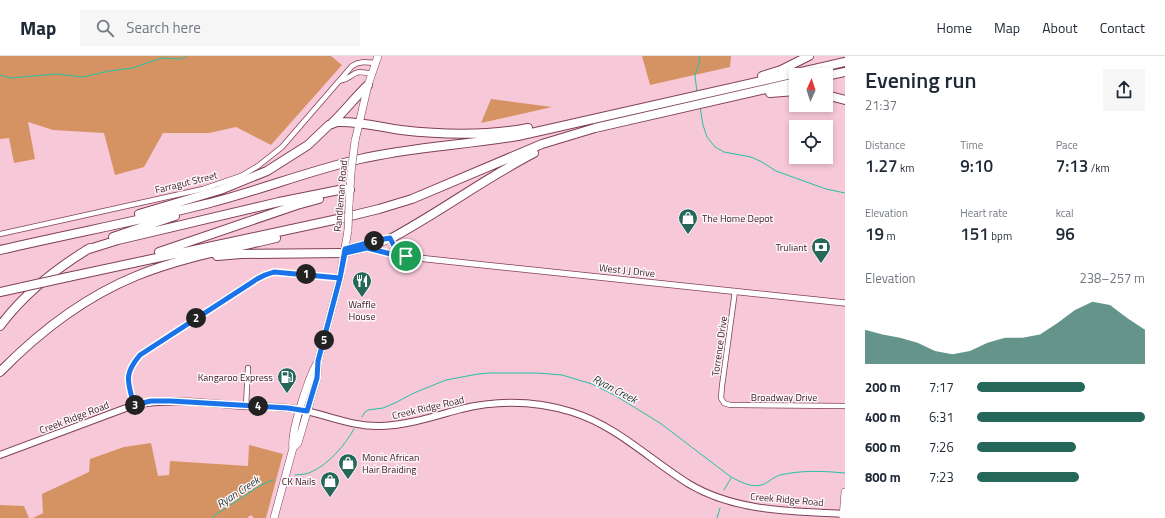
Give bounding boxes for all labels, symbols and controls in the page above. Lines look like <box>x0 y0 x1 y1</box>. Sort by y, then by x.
search box <box>80 10 360 46</box>
text: Map <box>20 13 56 42</box>
text: Search here <box>126 16 201 39</box>
icon: search <box>94 17 116 39</box>
text: Home <box>937 17 972 38</box>
text: Map <box>994 17 1020 38</box>
text: About <box>1042 17 1078 38</box>
text: Contact <box>1100 17 1145 38</box>
text: Evening run <box>865 63 976 97</box>
north arrow <box>789 68 833 112</box>
map controls <box>789 68 833 164</box>
button: share <box>1103 69 1145 111</box>
text: 21:37 <box>865 95 897 115</box>
button: locate <box>789 120 833 164</box>
text: Distance <box>865 137 905 153</box>
text: Time <box>960 137 983 153</box>
text: Pace <box>1056 137 1078 153</box>
text: 1.27 <box>865 153 898 179</box>
text: 9:10 <box>960 153 993 179</box>
text: 7:13 <box>1056 153 1088 179</box>
street label: Randleman Road <box>330 160 351 232</box>
text: km <box>898 160 915 176</box>
text: /km <box>1088 160 1110 176</box>
street label: Farragut Street <box>153 167 219 197</box>
text: Elevation <box>865 205 908 221</box>
text: Heart rate <box>960 205 1008 221</box>
text: kcal <box>1056 205 1074 221</box>
shop icon: The Home Depot <box>677 207 699 235</box>
place label: The Home Depot <box>702 211 773 226</box>
text: 19 <box>865 221 884 247</box>
text: 151 <box>960 221 989 247</box>
text: 96 <box>1056 221 1075 247</box>
text: m <box>884 228 896 244</box>
text: bpm <box>989 228 1012 244</box>
pin: 6 <box>364 231 384 251</box>
text: 6 <box>371 233 377 249</box>
bank icon: Truliant <box>810 236 832 264</box>
pin <box>389 239 423 273</box>
place label: Truliant <box>775 240 807 255</box>
icon: arrive <box>395 245 417 267</box>
street label: West J J Drive <box>598 260 656 281</box>
pin: 1 <box>296 264 316 284</box>
text: 1 <box>303 266 309 282</box>
text: Elevation <box>865 268 916 288</box>
text: 238–257 m <box>1079 268 1145 288</box>
restaurant icon: Waffle House <box>351 270 373 298</box>
place label: Waffle House <box>348 297 376 324</box>
pin: 2 <box>186 308 206 328</box>
text: 2 <box>193 310 199 326</box>
street label: Torrence Drive <box>708 315 731 377</box>
pin: 5 <box>314 330 334 350</box>
text: 5 <box>321 332 327 348</box>
fuel station icon: Kangaroo Express <box>276 366 298 394</box>
place label: Kangaroo Express <box>198 370 273 385</box>
water label: Ryan Creek <box>590 371 641 408</box>
text: 200 m <box>865 377 901 397</box>
text: 7:17 <box>929 377 954 397</box>
street label: Broadway Drive <box>751 390 817 405</box>
street label: Creek Ridge Road <box>391 392 466 423</box>
pin: 3 <box>125 395 145 415</box>
pin: 4 <box>248 396 268 416</box>
street label: Creek Ridge Road <box>37 397 111 438</box>
text: 3 <box>132 397 138 413</box>
text: 4 <box>255 398 261 414</box>
text: 400 m <box>865 407 901 427</box>
text: 6:31 <box>929 407 954 427</box>
text: 600 m <box>865 437 901 457</box>
text: 7:26 <box>929 437 954 457</box>
place label: Monic African Hair Braiding <box>362 450 419 477</box>
shop icon: Monic African Hair Braiding <box>337 452 359 480</box>
text: 800 m <box>865 467 901 487</box>
text: 7:23 <box>929 467 954 487</box>
shop icon: CK Nails <box>319 470 341 498</box>
water label: Ryan Creek <box>213 472 264 512</box>
place label: CK Nails <box>282 474 316 489</box>
street label: Creek Ridge Road <box>750 489 824 510</box>

